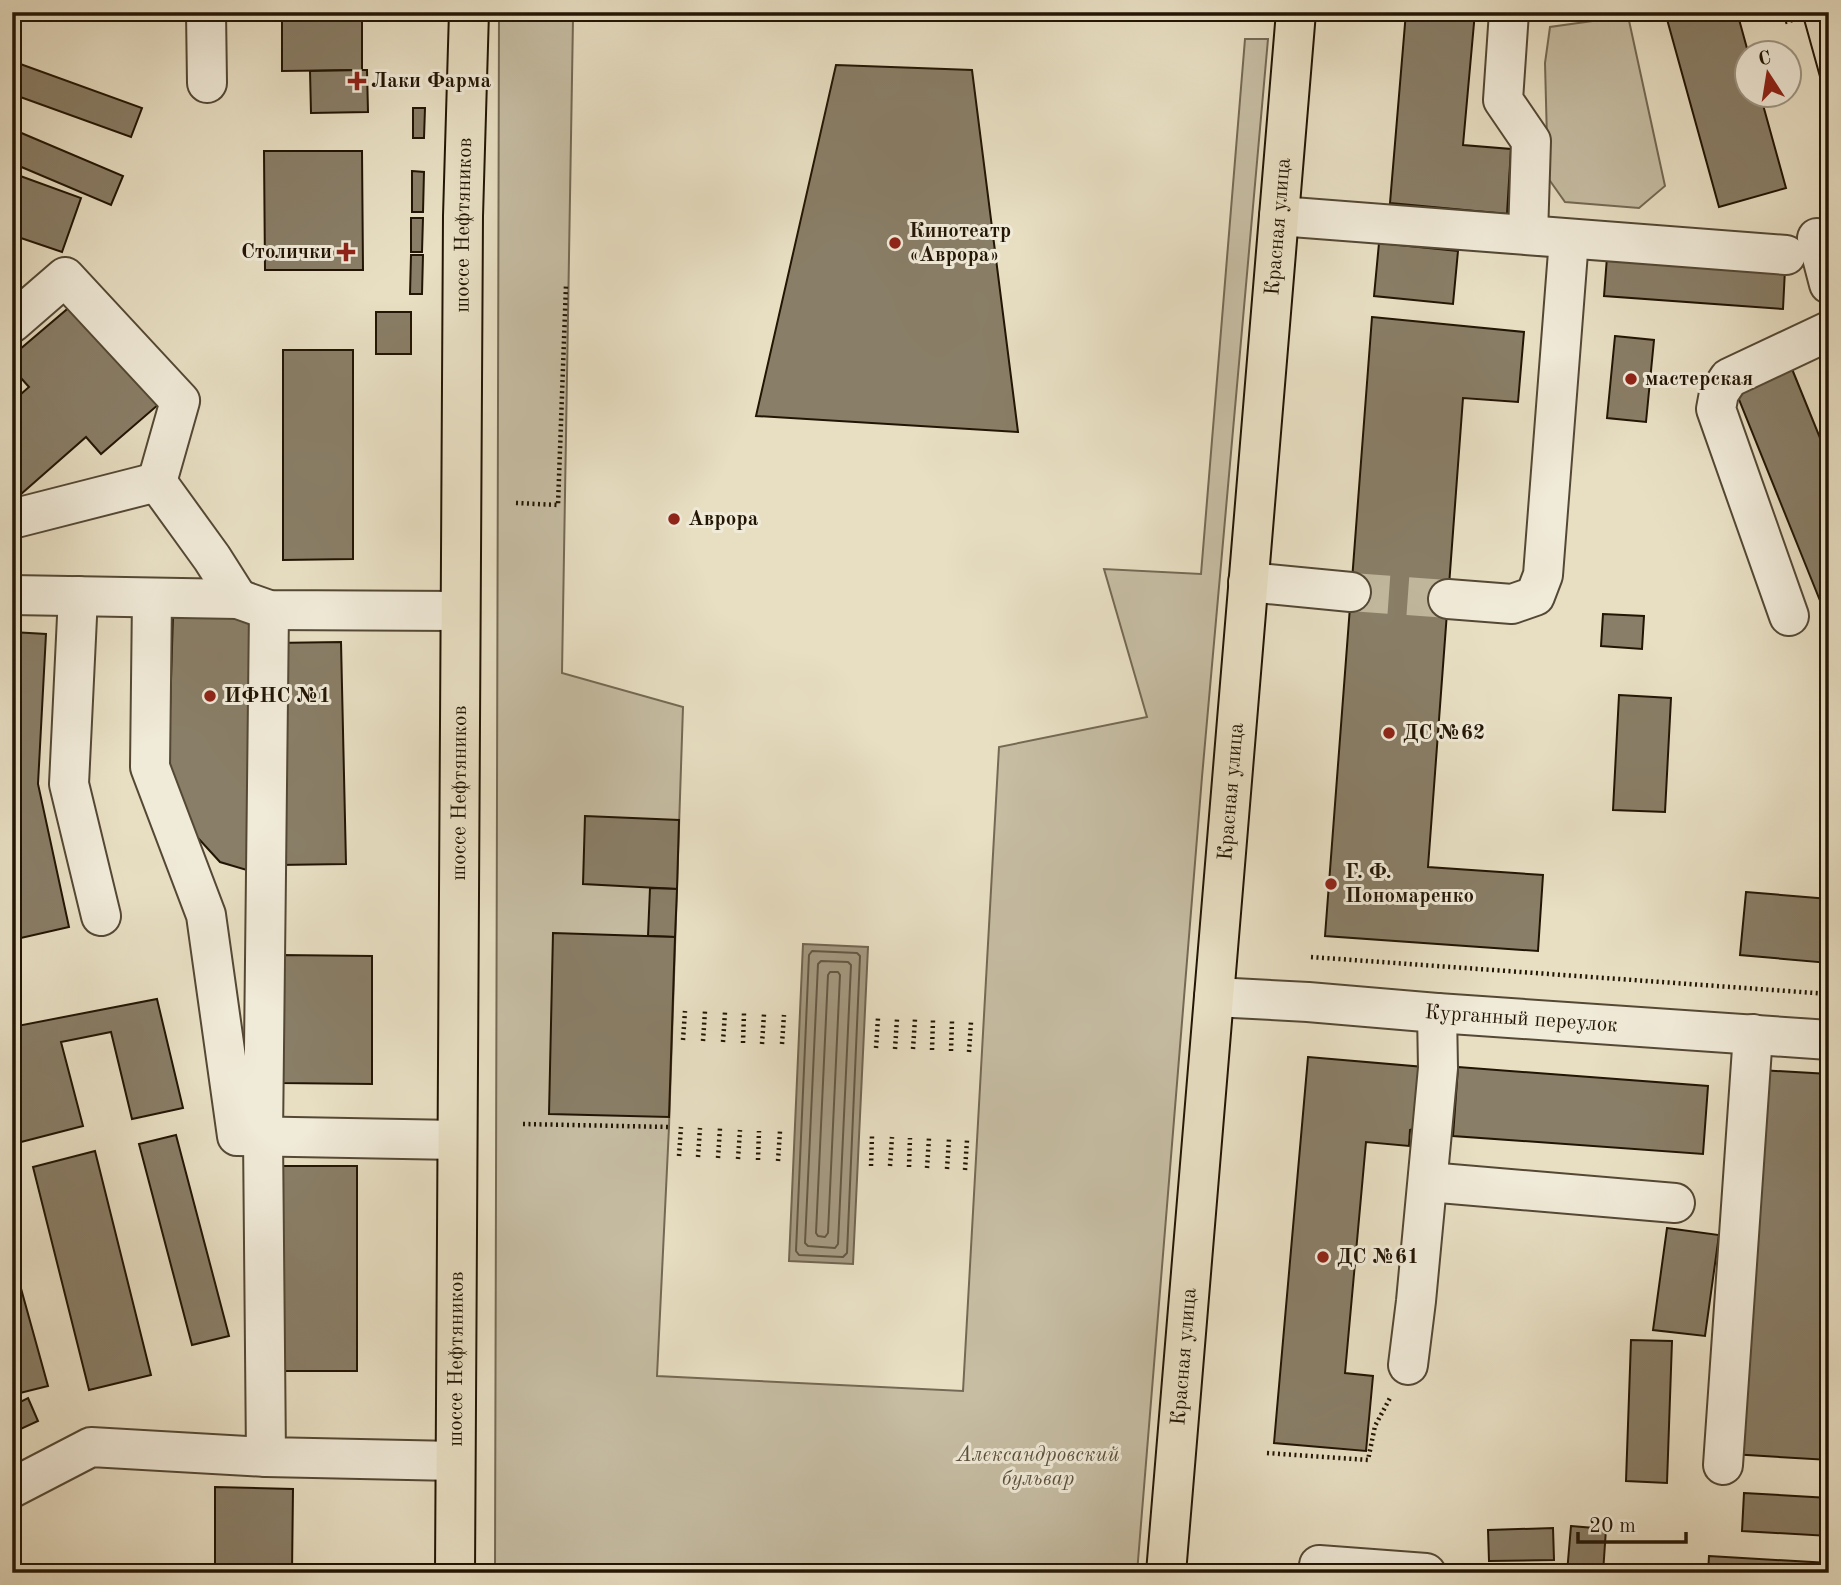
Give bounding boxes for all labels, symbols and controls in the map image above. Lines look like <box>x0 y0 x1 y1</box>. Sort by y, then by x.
north arrow <box>1732 38 1802 108</box>
text: С <box>1757 49 1773 70</box>
place label: Лаки Фарма <box>371 71 491 92</box>
marker: Лаки Фарма <box>349 73 365 89</box>
street label: шоссе Нефтяников <box>452 137 476 313</box>
street label: Красная улица <box>1262 157 1294 296</box>
place label: Кинотеатр «Аврора» <box>909 221 1011 266</box>
marker: Кинотеатр «Аврора» <box>887 235 903 251</box>
place label: Столички <box>241 242 332 263</box>
marker: Столички <box>338 244 354 260</box>
place label: мастерская <box>1645 369 1753 390</box>
marker: мастерская <box>1623 371 1639 387</box>
place label: Аврора <box>688 509 759 530</box>
marker: Аврора <box>666 511 682 527</box>
place label: ИФНС №1 <box>224 686 331 707</box>
marker: ИФНС №1 <box>202 688 218 704</box>
street label: шоссе Нефтяников <box>449 705 471 881</box>
street label: Красная улица <box>1215 722 1247 861</box>
place label: ДС №62 <box>1403 723 1485 744</box>
marker: ДС №62 <box>1381 725 1397 741</box>
place label: Г. Ф. Пономаренко <box>1345 862 1474 907</box>
marker: Г. Ф. Пономаренко <box>1323 876 1339 892</box>
street label: Курганный переулок <box>1424 1001 1619 1036</box>
place label: ДС №61 <box>1337 1247 1419 1268</box>
marker: ДС №61 <box>1315 1249 1331 1265</box>
street label: шоссе Нефтяников <box>445 1271 467 1447</box>
street label: Красная улица <box>1168 1287 1200 1426</box>
park label: Александровский бульвар <box>955 1445 1120 1490</box>
scale bar <box>1578 1501 1687 1545</box>
text: 20 m <box>1589 1516 1636 1537</box>

